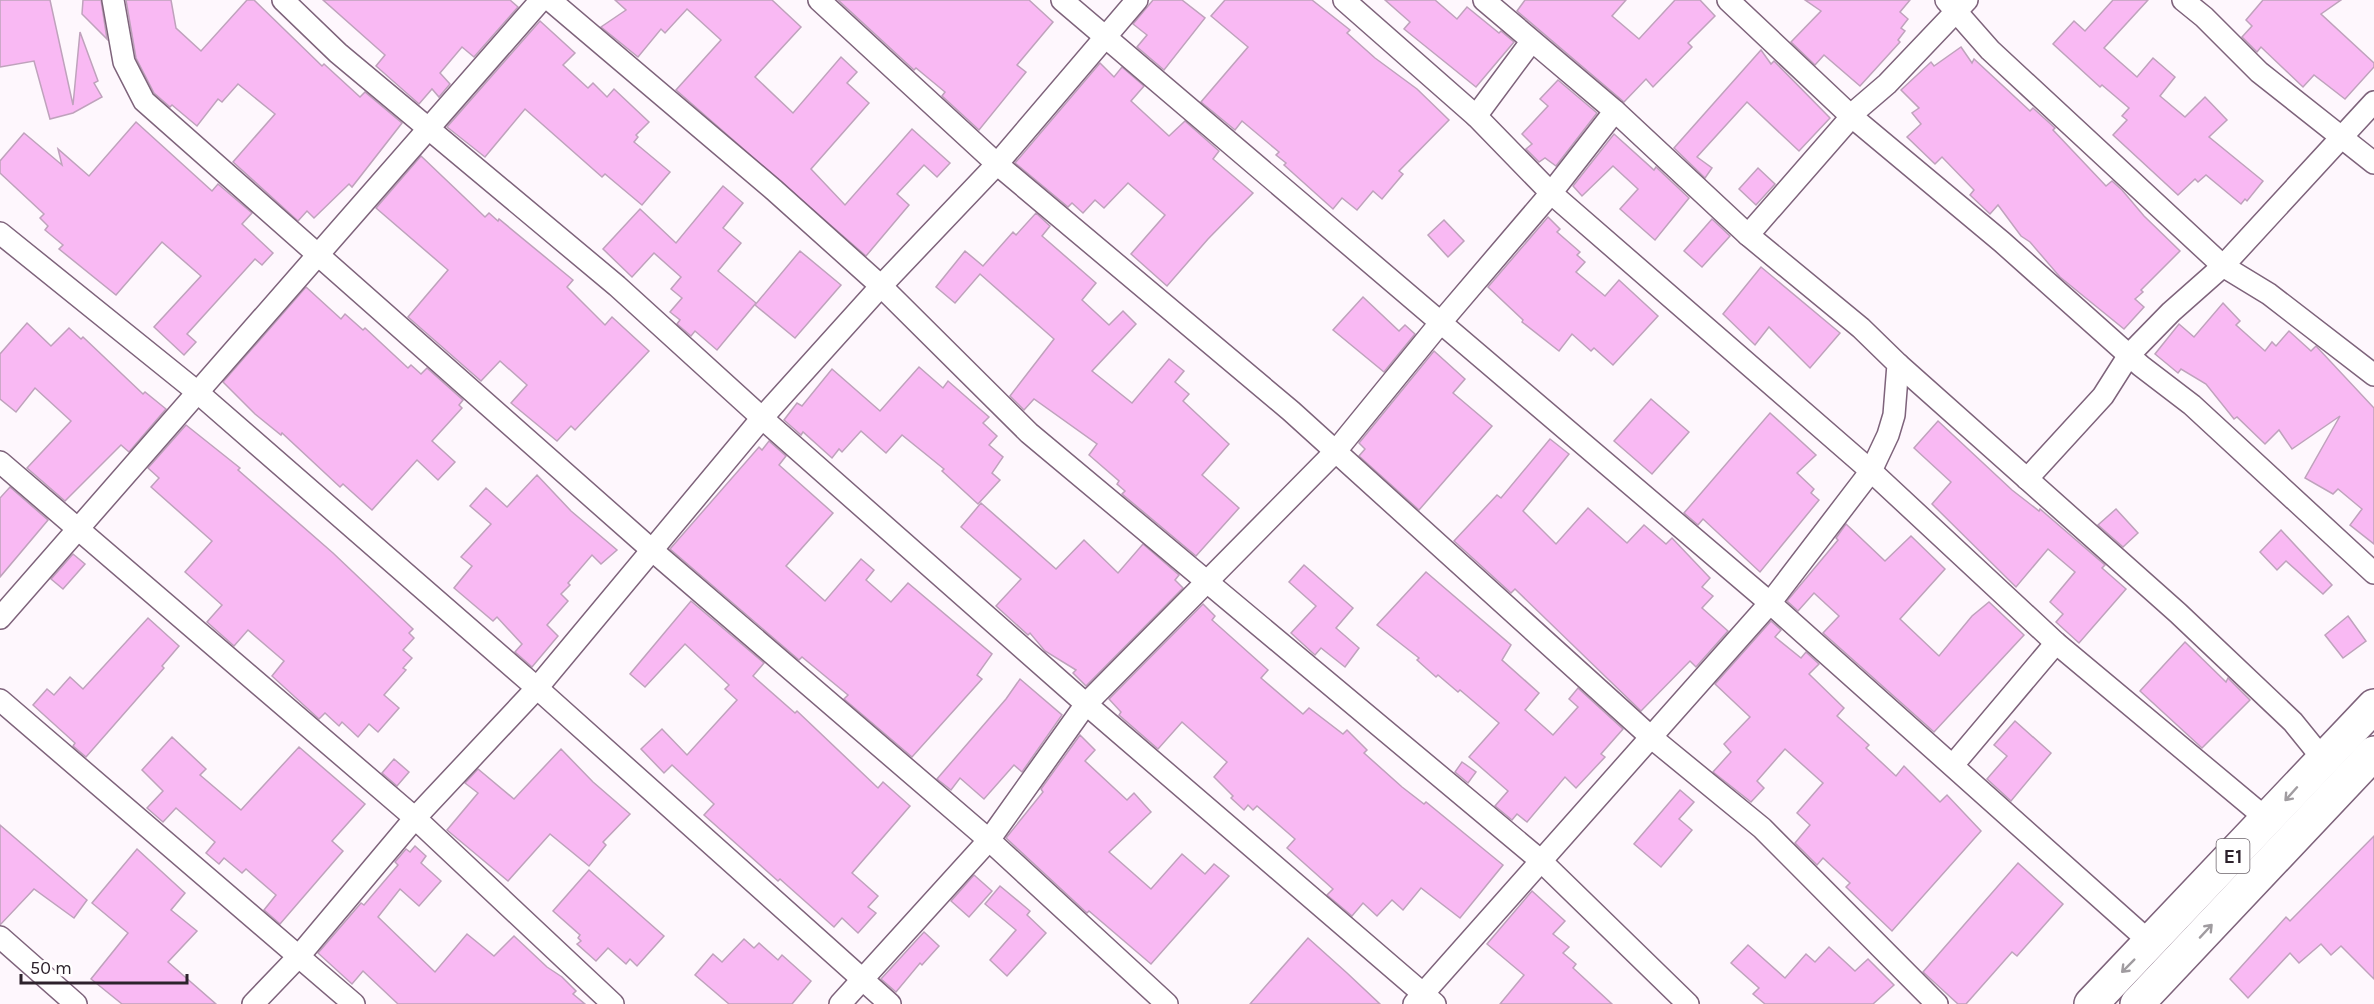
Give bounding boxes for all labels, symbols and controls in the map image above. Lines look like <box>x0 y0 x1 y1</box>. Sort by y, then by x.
one-way arrow <box>2284 787 2298 802</box>
road number: E1 <box>2216 839 2250 873</box>
one-way arrow <box>2199 923 2213 938</box>
scale bar <box>21 947 188 985</box>
text: 50 m <box>30 957 72 979</box>
one-way arrow <box>2120 959 2135 974</box>

